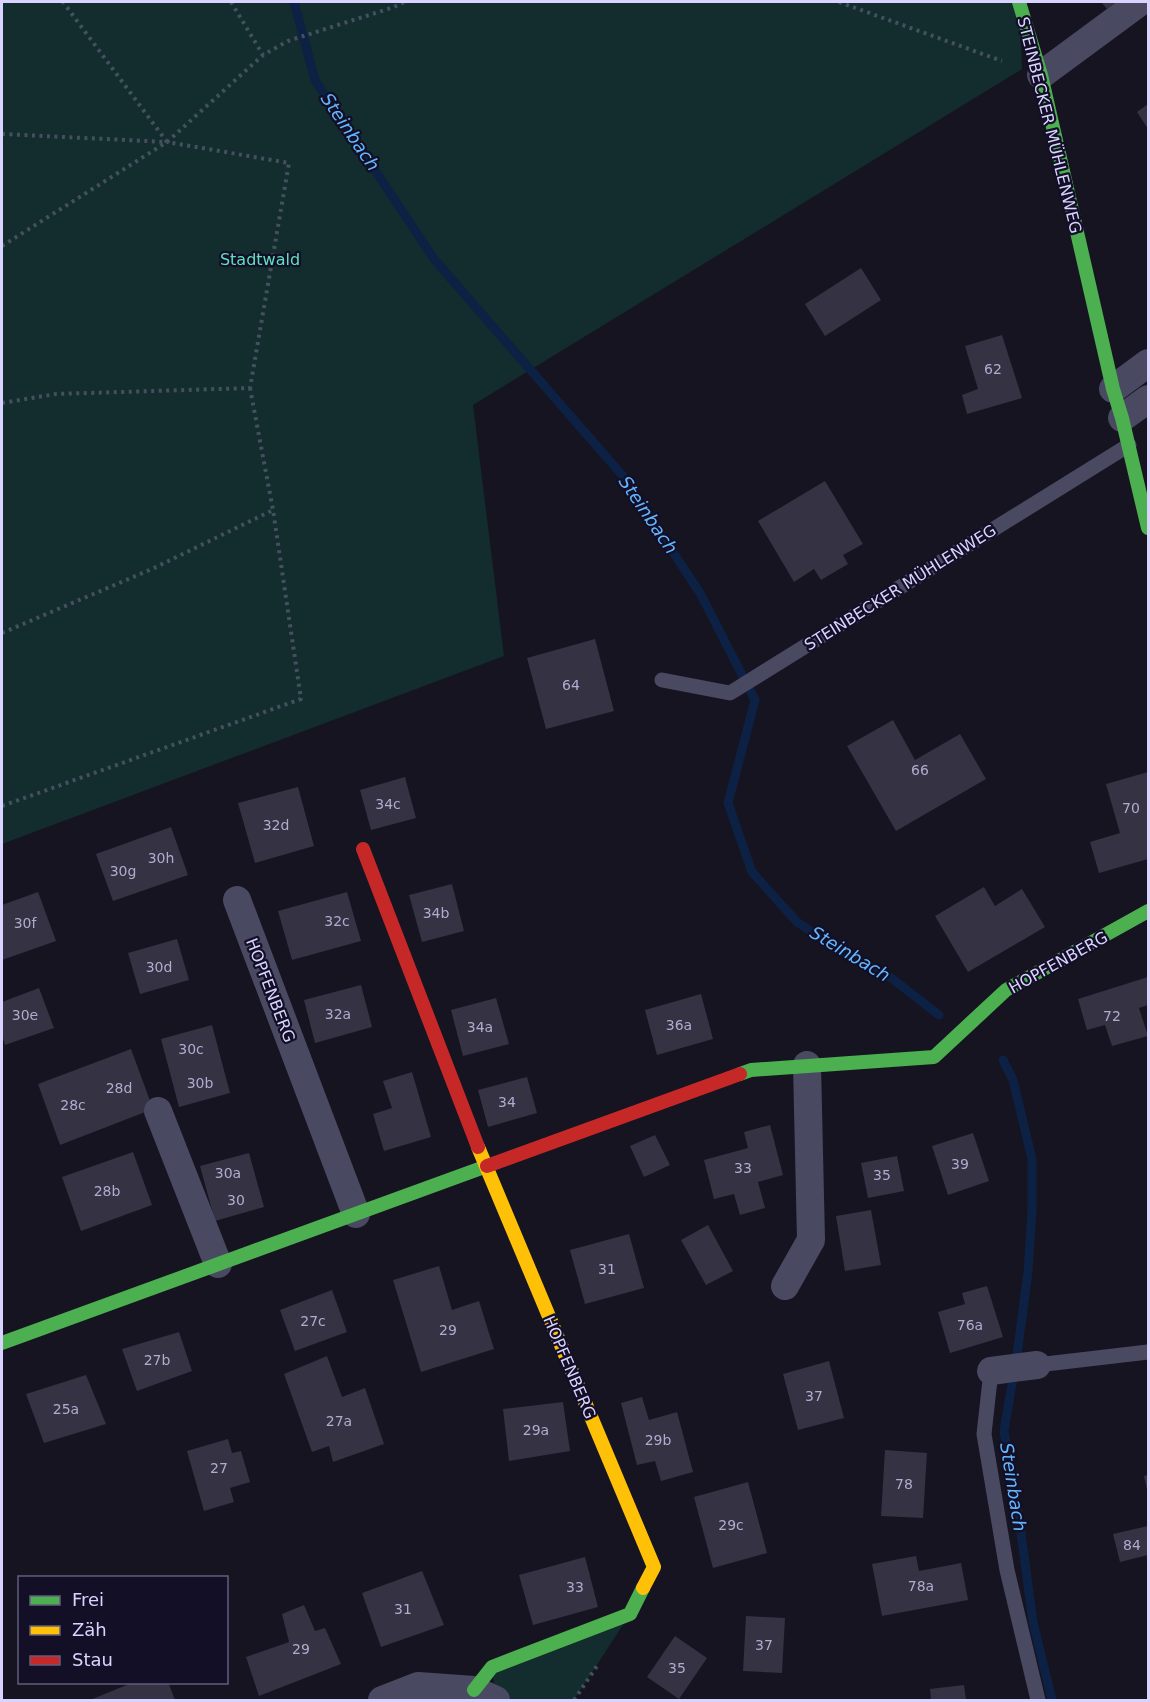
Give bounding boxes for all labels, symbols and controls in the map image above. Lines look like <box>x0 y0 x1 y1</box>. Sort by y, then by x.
street label: STEINBECKER MÜHLENWEG <box>1013 15 1086 235</box>
water label: Steinbach <box>317 89 384 175</box>
park label: Stadtwald <box>220 250 300 269</box>
house number: 62 <box>984 361 1002 377</box>
water label: Steinbach <box>615 472 682 558</box>
street label: STEINBECKER MÜHLENWEG <box>801 520 1000 654</box>
house number: 64 <box>562 677 580 693</box>
house number: 66 <box>911 762 929 778</box>
house number: 34c <box>375 796 401 812</box>
house number: 70 <box>1122 800 1140 816</box>
house number: 32d <box>263 817 289 833</box>
house number: 30h <box>148 850 174 866</box>
house number: 30g <box>110 863 136 879</box>
house number: 34b <box>423 905 449 921</box>
house number: 32c <box>324 913 350 929</box>
house number: 30f <box>14 915 37 931</box>
water label: Steinbach <box>806 921 894 986</box>
street label: HOPFENBERG <box>1005 927 1111 997</box>
street label: HOPFENBERG <box>242 935 299 1045</box>
house number: 30d <box>146 959 172 975</box>
house number: 32a <box>325 1006 351 1022</box>
house number: 30e <box>12 1007 38 1023</box>
house number: 72 <box>1103 1008 1121 1024</box>
house number: 36a <box>666 1017 692 1033</box>
house number: 34a <box>467 1019 493 1035</box>
house number: 30c <box>178 1041 204 1057</box>
house number: 30b <box>187 1075 213 1091</box>
house number: 28d <box>106 1080 132 1096</box>
house number: 34 <box>498 1094 516 1110</box>
house number: 28c <box>60 1097 86 1113</box>
house number: 39 <box>951 1156 969 1172</box>
house number: 33 <box>734 1160 752 1176</box>
house number: 30a <box>215 1165 241 1181</box>
house number: 35 <box>873 1167 891 1183</box>
house number: 28b <box>94 1183 120 1199</box>
house number: 30 <box>227 1192 245 1208</box>
house number: 31 <box>598 1261 616 1277</box>
house number: 27c <box>300 1313 326 1329</box>
street label: HOPFENBERG <box>539 1313 600 1422</box>
house number: 76a <box>957 1317 983 1333</box>
house number: 29 <box>439 1322 457 1338</box>
house number: 27b <box>144 1352 170 1368</box>
house number: 37 <box>805 1388 823 1404</box>
house number: 25a <box>53 1401 79 1417</box>
house number: 27a <box>326 1413 352 1429</box>
house number: 29a <box>523 1422 549 1438</box>
house number: 29b <box>645 1432 671 1448</box>
water label: Steinbach <box>996 1441 1031 1533</box>
house number: 27 <box>210 1460 228 1476</box>
house number: 78 <box>895 1476 913 1492</box>
house number: 29c <box>718 1517 744 1533</box>
house number: 84 <box>1123 1537 1141 1553</box>
legend <box>18 1576 228 1684</box>
house number: 78a <box>908 1578 934 1594</box>
house number: 33 <box>566 1579 584 1595</box>
text: Frei <box>72 1589 104 1610</box>
house number: 31 <box>394 1601 412 1617</box>
text: Zäh <box>72 1619 107 1640</box>
house number: 37 <box>755 1637 773 1653</box>
house number: 29 <box>292 1641 310 1657</box>
text: Stau <box>72 1649 113 1670</box>
house number: 35 <box>668 1660 686 1676</box>

